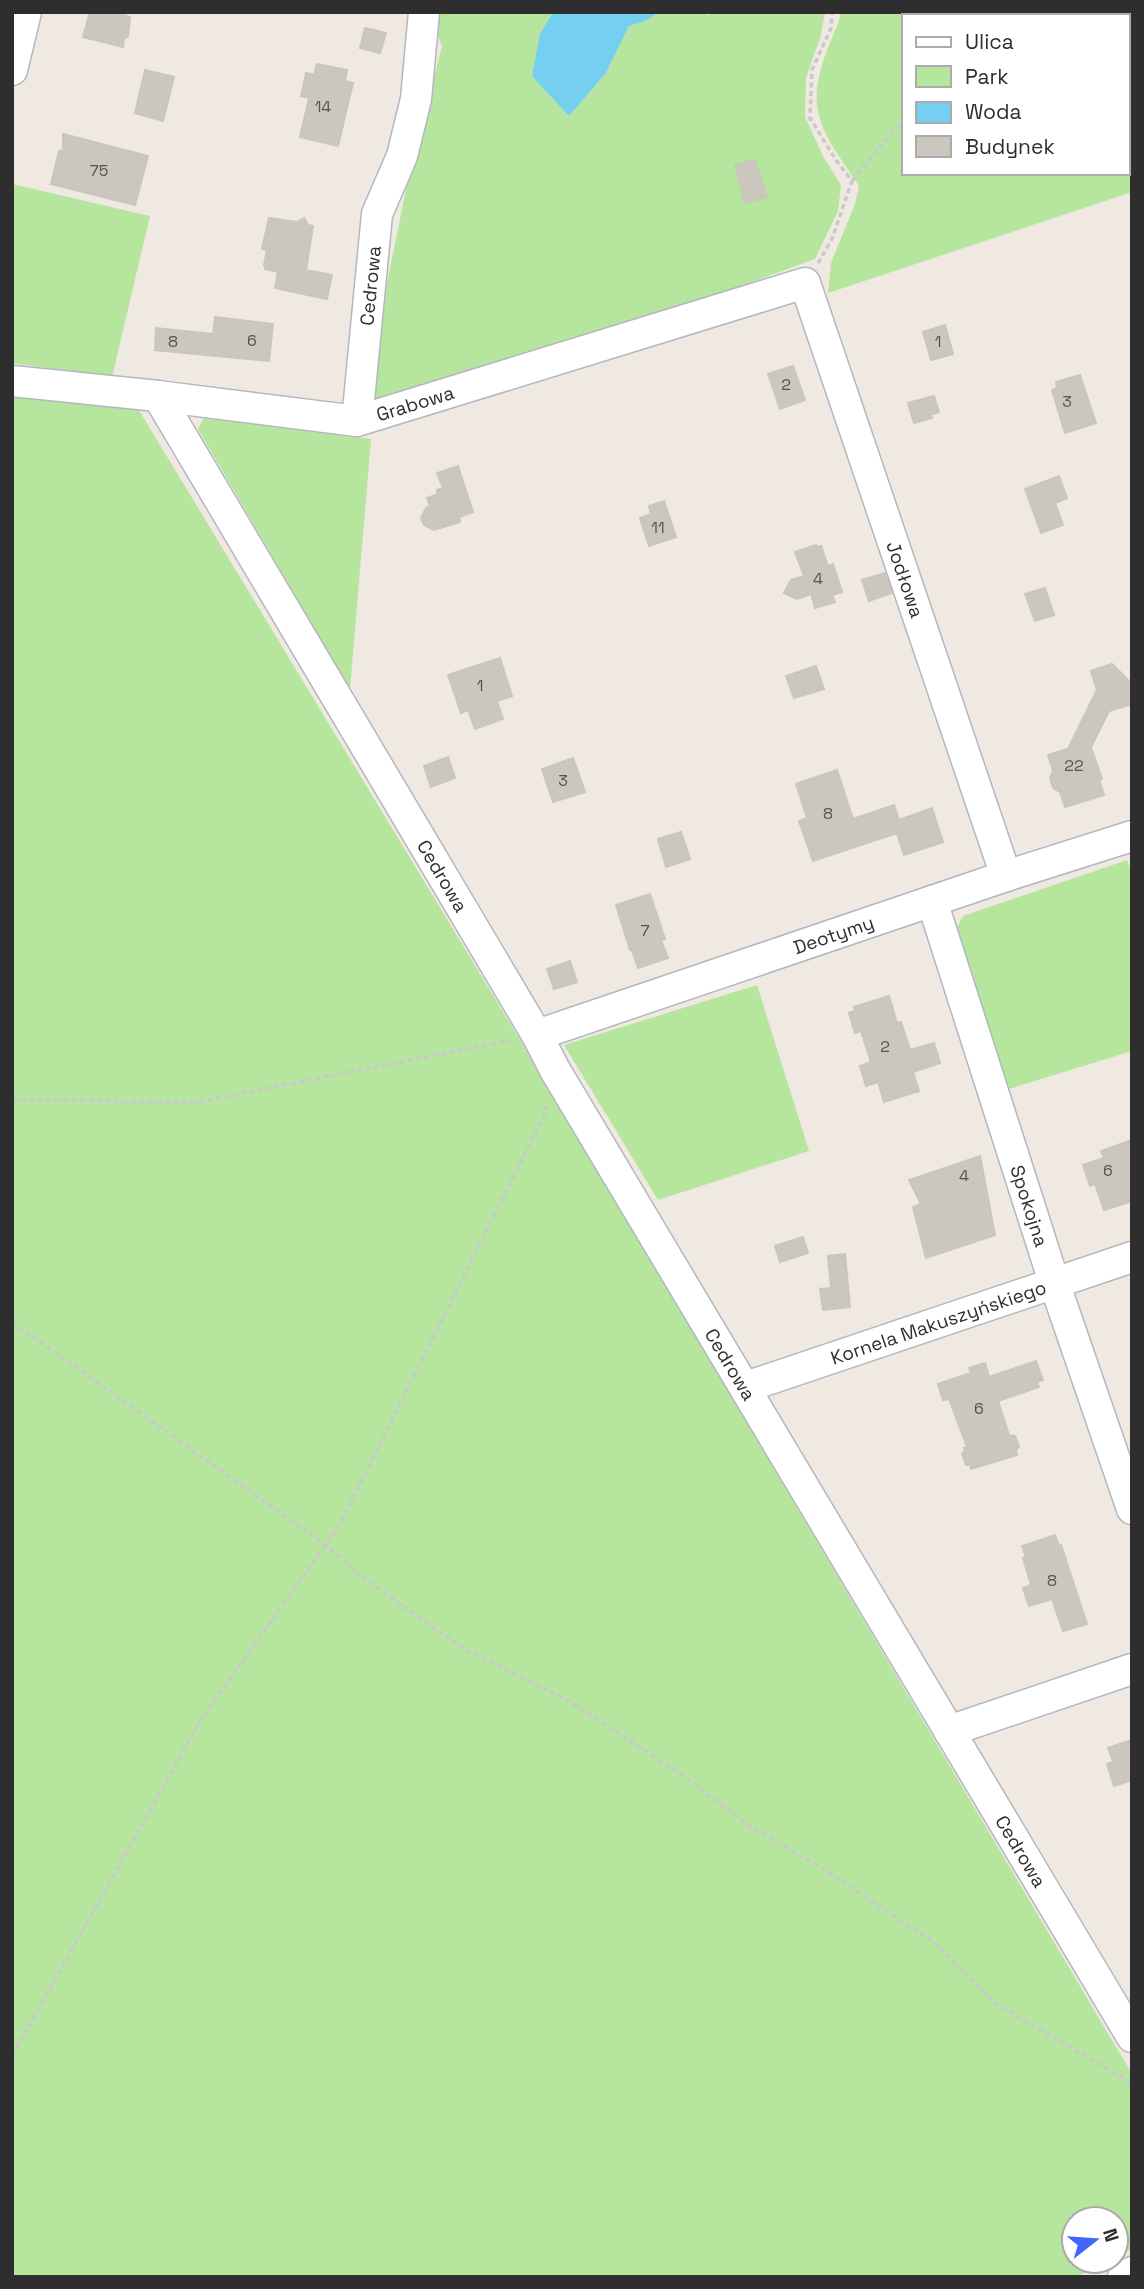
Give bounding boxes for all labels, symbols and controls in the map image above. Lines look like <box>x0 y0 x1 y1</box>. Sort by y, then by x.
legend <box>902 14 1130 175</box>
text: Ulica <box>965 28 1014 55</box>
text: Park <box>965 63 1009 90</box>
house number: 14 <box>315 96 331 117</box>
text: Woda <box>965 98 1022 125</box>
text: Budynek <box>965 133 1055 160</box>
house number: 75 <box>90 160 108 181</box>
street label: Cedrowa <box>354 245 386 327</box>
house number: 6 <box>247 330 257 351</box>
house number: 8 <box>168 331 178 352</box>
house number: 1 <box>935 331 941 352</box>
house number: 2 <box>781 374 791 395</box>
street label: Grabowa <box>373 379 457 427</box>
house number: 3 <box>1062 391 1072 412</box>
house number: 11 <box>651 517 665 538</box>
street label: Jodłowa <box>881 538 930 621</box>
house number: 4 <box>813 568 823 589</box>
house number: 1 <box>477 675 483 696</box>
house number: 22 <box>1064 755 1084 776</box>
house number: 3 <box>558 770 568 791</box>
house number: 8 <box>823 803 833 824</box>
street label: Cedrowa <box>411 835 474 917</box>
street label: Deotymy <box>790 909 877 960</box>
house number: 7 <box>640 920 650 941</box>
house number: 2 <box>880 1036 890 1057</box>
house number: 6 <box>1103 1160 1113 1181</box>
street label: Spokojna <box>1005 1162 1054 1250</box>
house number: 4 <box>959 1165 969 1186</box>
street label: Kornela Makuszyńskiego <box>827 1274 1050 1370</box>
street label: Cedrowa <box>699 1323 762 1405</box>
house number: 6 <box>974 1398 984 1419</box>
house number: 8 <box>1047 1570 1057 1591</box>
street label: Cedrowa <box>990 1810 1052 1892</box>
north arrow <box>1060 2205 1130 2275</box>
text: N <box>1097 2225 1125 2245</box>

